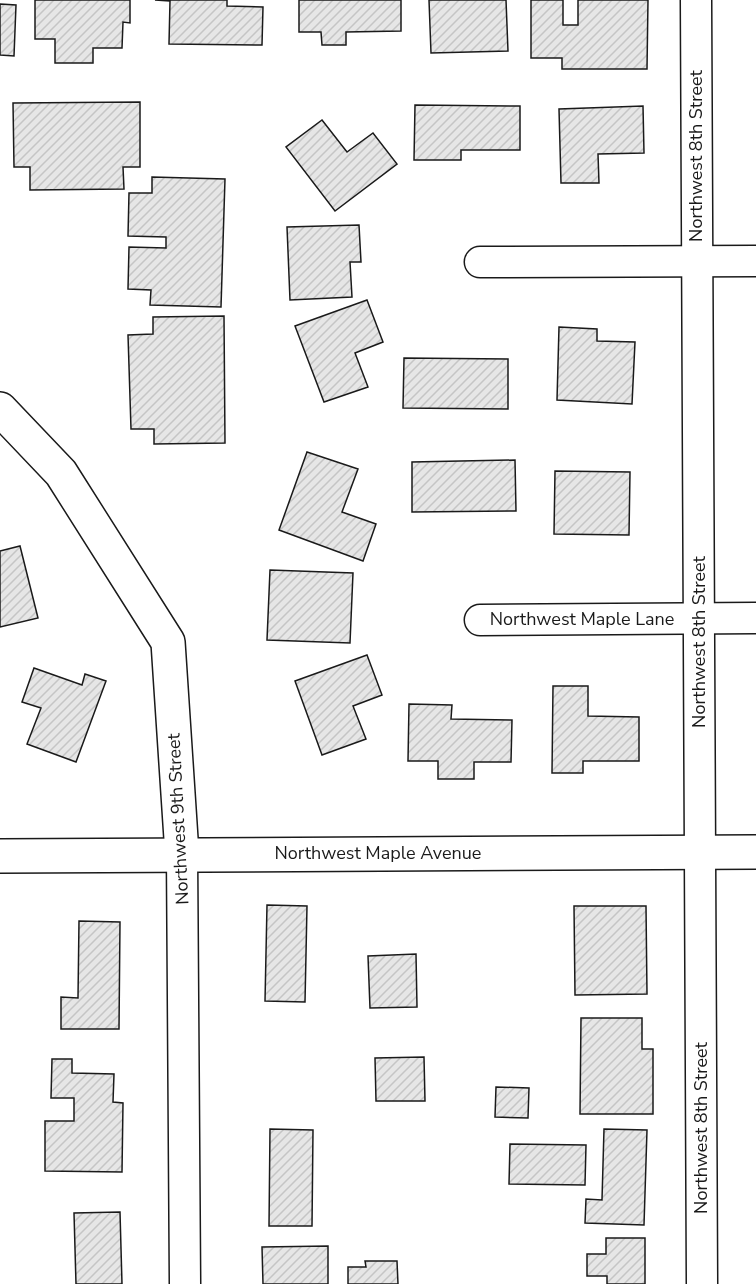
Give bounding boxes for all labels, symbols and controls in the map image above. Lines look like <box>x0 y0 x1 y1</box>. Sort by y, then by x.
street label: Northwest 8th Street <box>684 69 708 242</box>
street label: Northwest 8th Street <box>687 555 711 728</box>
street label: Northwest Maple Lane <box>490 607 674 631</box>
street label: Northwest 9th Street <box>161 732 194 905</box>
street label: Northwest Maple Avenue <box>275 841 481 865</box>
street label: Northwest 8th Street <box>689 1041 713 1214</box>

